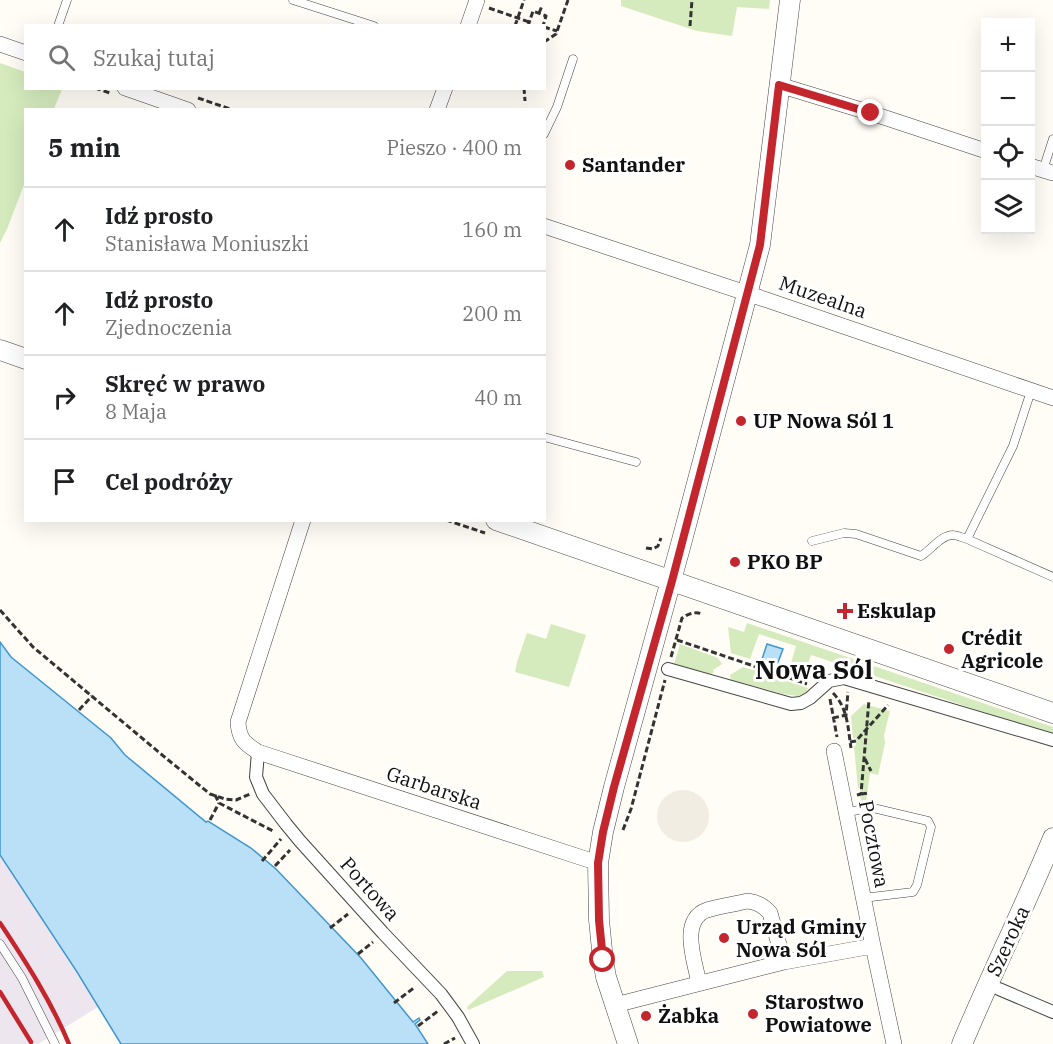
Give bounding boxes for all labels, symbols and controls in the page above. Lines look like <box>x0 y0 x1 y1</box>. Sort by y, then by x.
map controls <box>981 18 1035 234</box>
button: + <box>981 18 1035 72</box>
search box <box>24 24 546 90</box>
icon: search <box>45 41 78 74</box>
text: Szukaj tutaj <box>93 43 215 72</box>
button: − <box>981 72 1035 126</box>
route end <box>857 99 883 125</box>
button: locate <box>981 126 1035 180</box>
text: 5 min <box>48 130 121 164</box>
text: Pieszo · 400 m <box>386 134 522 161</box>
place label: Santander <box>582 151 685 178</box>
marker: Santander <box>563 158 577 172</box>
button: layers <box>981 180 1035 234</box>
text: Idź prosto <box>105 201 213 230</box>
icon: ahead <box>48 213 81 246</box>
text: 160 m <box>462 216 522 243</box>
text: Stanisława Moniuszki <box>105 230 309 257</box>
street label: Muzealna <box>776 269 871 324</box>
text: Idź prosto <box>105 285 213 314</box>
icon: ahead <box>48 297 81 330</box>
text: 200 m <box>462 300 522 327</box>
text: Zjednoczenia <box>105 314 232 341</box>
text: Skręć w prawo <box>105 369 265 398</box>
icon: right <box>48 381 81 414</box>
text: 40 m <box>474 384 522 411</box>
text: 8 Maja <box>105 398 167 425</box>
place label: UP Nowa Sól 1 <box>753 407 894 434</box>
marker: UP Nowa Sól 1 <box>734 414 748 428</box>
icon: arrive <box>48 465 81 498</box>
text: Cel podróży <box>105 467 233 496</box>
place label: PKO BP <box>747 548 823 575</box>
marker: PKO BP <box>728 555 742 569</box>
place label: Eskulap <box>857 597 936 624</box>
marker: Eskulap <box>838 604 852 618</box>
place label: Crédit Agricole <box>961 624 1043 674</box>
marker: Crédit Agricole <box>942 642 956 656</box>
district label: Nowa Sól <box>755 652 873 686</box>
street label: Garbarska <box>383 759 485 816</box>
street label: Pocztowa <box>853 798 896 890</box>
street label: Portowa <box>335 851 406 926</box>
street label: Szeroka <box>979 901 1036 980</box>
place label: Urząd Gminy Nowa Sól <box>736 913 867 963</box>
marker: Urząd Gminy Nowa Sól <box>717 931 731 945</box>
route start <box>589 946 615 972</box>
place label: Starostwo Powiatowe <box>765 988 872 1038</box>
place label: Żabka <box>658 1002 719 1029</box>
marker: Starostwo Powiatowe <box>746 1007 760 1021</box>
marker: Żabka <box>639 1009 653 1023</box>

